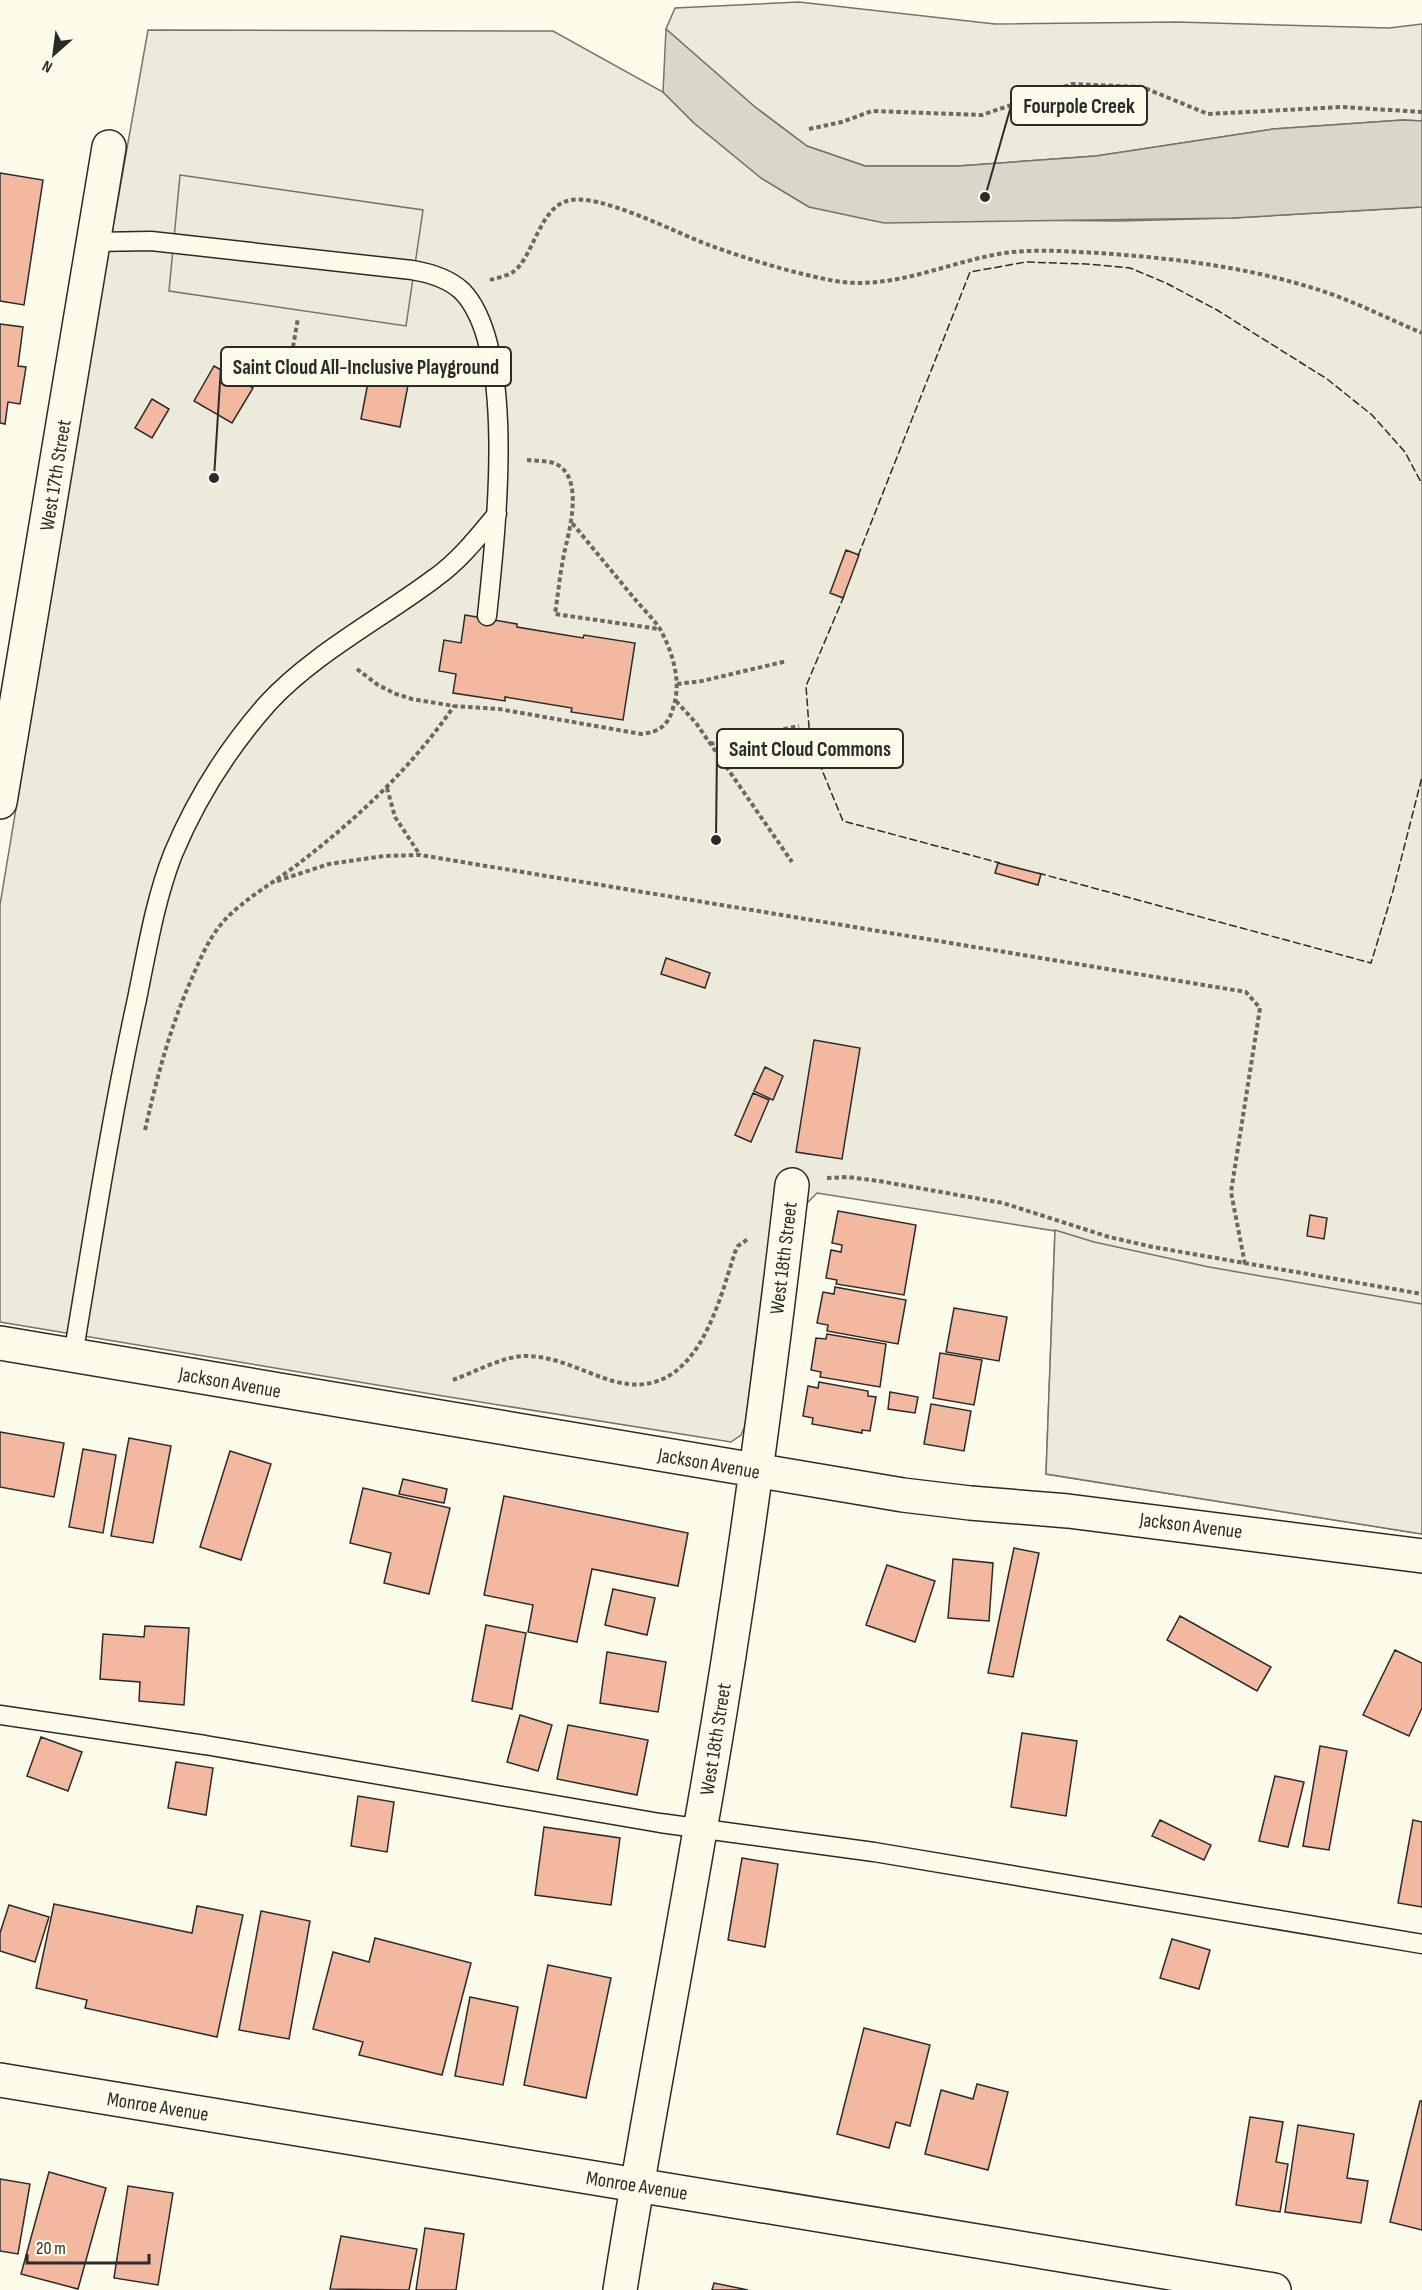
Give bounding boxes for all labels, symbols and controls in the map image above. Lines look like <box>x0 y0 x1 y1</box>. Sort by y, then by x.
north arrow <box>24 24 84 84</box>
text: N <box>39 56 56 76</box>
callout: Fourpole Creek <box>1011 86 1147 125</box>
text: Fourpole Creek <box>1023 94 1135 119</box>
callout: Saint Cloud All-Inclusive Playground <box>221 347 511 386</box>
text: Saint Cloud All-Inclusive Playground <box>233 355 499 380</box>
street label: West 17th Street <box>35 418 77 533</box>
callout: Saint Cloud Commons <box>717 729 903 768</box>
text: Saint Cloud Commons <box>729 737 891 762</box>
street label: West 18th Street <box>765 1201 803 1316</box>
street label: Jackson Avenue <box>176 1362 283 1404</box>
street label: Jackson Avenue <box>655 1443 762 1485</box>
street label: Jackson Avenue <box>1137 1508 1244 1544</box>
street label: West 18th Street <box>695 1681 737 1797</box>
street label: Monroe Avenue <box>105 2087 210 2127</box>
street label: Monroe Avenue <box>584 2166 689 2206</box>
scale bar <box>27 2227 148 2265</box>
text: 20 m <box>36 2238 66 2259</box>

